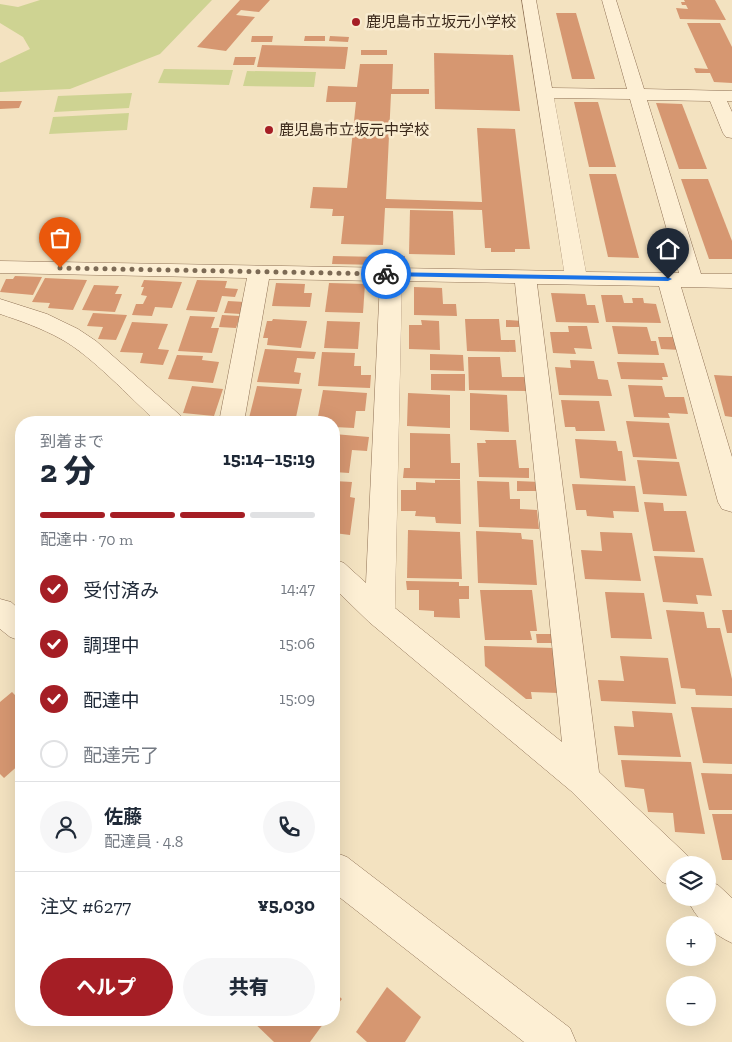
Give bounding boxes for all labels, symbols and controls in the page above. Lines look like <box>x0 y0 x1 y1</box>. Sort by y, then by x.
place label: 鹿児島市立坂元小学校 <box>366 13 516 31</box>
marker: 鹿児島市立坂元小学校 <box>350 16 362 28</box>
place label: 鹿児島市立坂元中学校 <box>279 121 429 139</box>
marker: 鹿児島市立坂元中学校 <box>263 124 275 136</box>
pin <box>39 217 81 268</box>
icon: bag <box>46 224 74 252</box>
pin <box>647 228 689 279</box>
icon: home <box>654 235 682 263</box>
courier <box>361 249 411 299</box>
icon: bike <box>372 260 400 288</box>
text: 到着まで <box>40 432 104 451</box>
text: 15:14–15:19 <box>223 447 315 470</box>
text: 2 分 <box>40 452 95 490</box>
text: 配達中 · 70 m <box>40 530 133 549</box>
icon: check <box>40 575 68 603</box>
text: 受付済み <box>83 579 159 602</box>
text: 14:47 <box>281 579 315 598</box>
icon: check <box>40 630 68 658</box>
text: 調理中 <box>83 634 140 657</box>
text: 15:06 <box>279 634 315 653</box>
icon: check <box>40 685 68 713</box>
text: 配達中 <box>83 689 140 712</box>
text: 15:09 <box>279 689 315 708</box>
text: 配達完了 <box>83 744 159 767</box>
button: person <box>40 801 92 853</box>
button: phone <box>263 801 315 853</box>
text: 佐藤 <box>104 805 142 828</box>
text: 配達員 · 4.8 <box>104 832 183 851</box>
map controls <box>666 856 716 1026</box>
button: layers <box>666 856 716 906</box>
text: ¥5,030 <box>258 893 315 916</box>
text: 注文 #6277 <box>40 895 131 918</box>
button: + <box>666 916 716 966</box>
button: ヘルプ <box>40 958 173 1016</box>
button: 共有 <box>183 958 315 1016</box>
button: − <box>666 976 716 1026</box>

